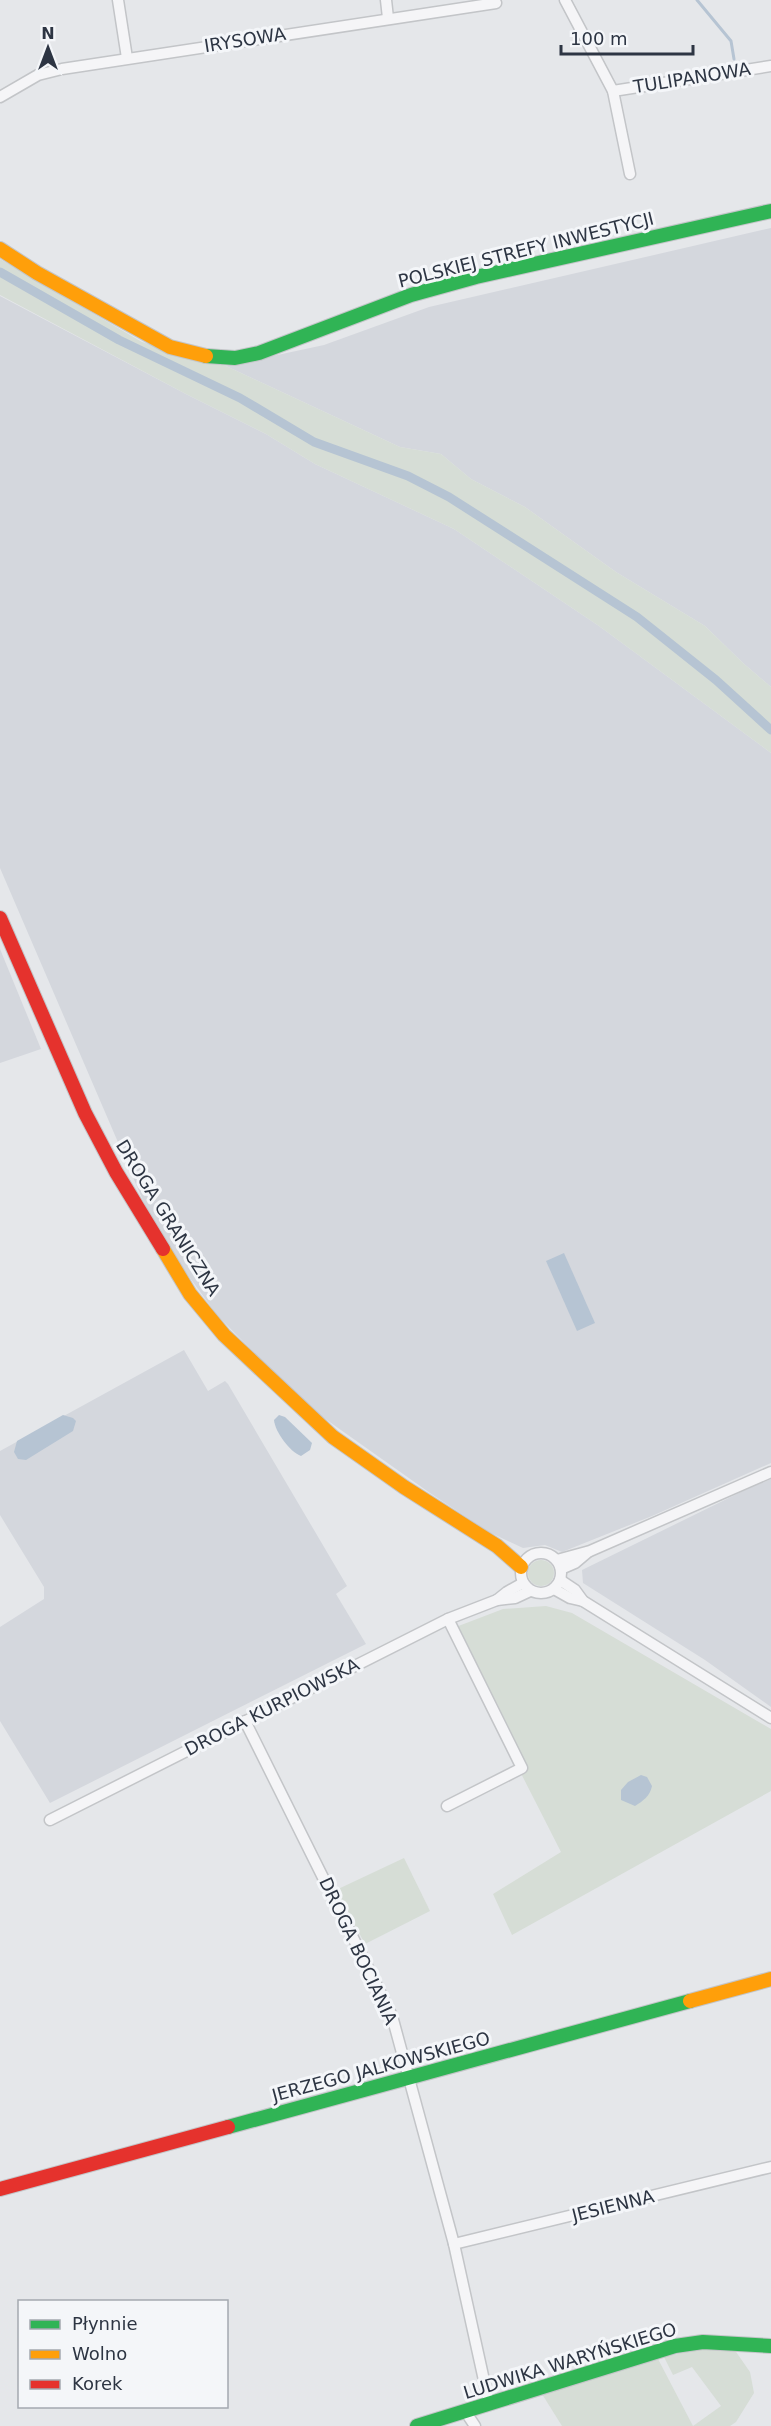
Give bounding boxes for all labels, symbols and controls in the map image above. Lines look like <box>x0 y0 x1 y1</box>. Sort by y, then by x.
north arrow <box>18 18 78 78</box>
scale bar <box>561 18 693 56</box>
street label: IRYSOWA <box>203 23 288 56</box>
text: N <box>41 24 55 43</box>
text: 100 m <box>570 28 628 49</box>
street label: TULIPANOWA <box>631 58 753 97</box>
street label: POLSKIEJ STREFY INWESTYCJI <box>396 208 656 292</box>
street label: DROGA GRANICZNA <box>112 1136 225 1300</box>
street label: DROGA KURPIOWSKA <box>181 1653 363 1760</box>
street label: DROGA BOCIANIA <box>315 1874 402 2028</box>
street label: JERZEGO JALKOWSKIEGO <box>269 2027 492 2106</box>
street label: JESIENNA <box>569 2185 657 2226</box>
legend <box>18 2300 228 2408</box>
text: Płynnie <box>72 2313 138 2334</box>
street label: LUDWIKA WARYŃSKIEGO <box>461 2318 679 2403</box>
text: Wolno <box>72 2343 127 2364</box>
text: Korek <box>72 2373 123 2394</box>

